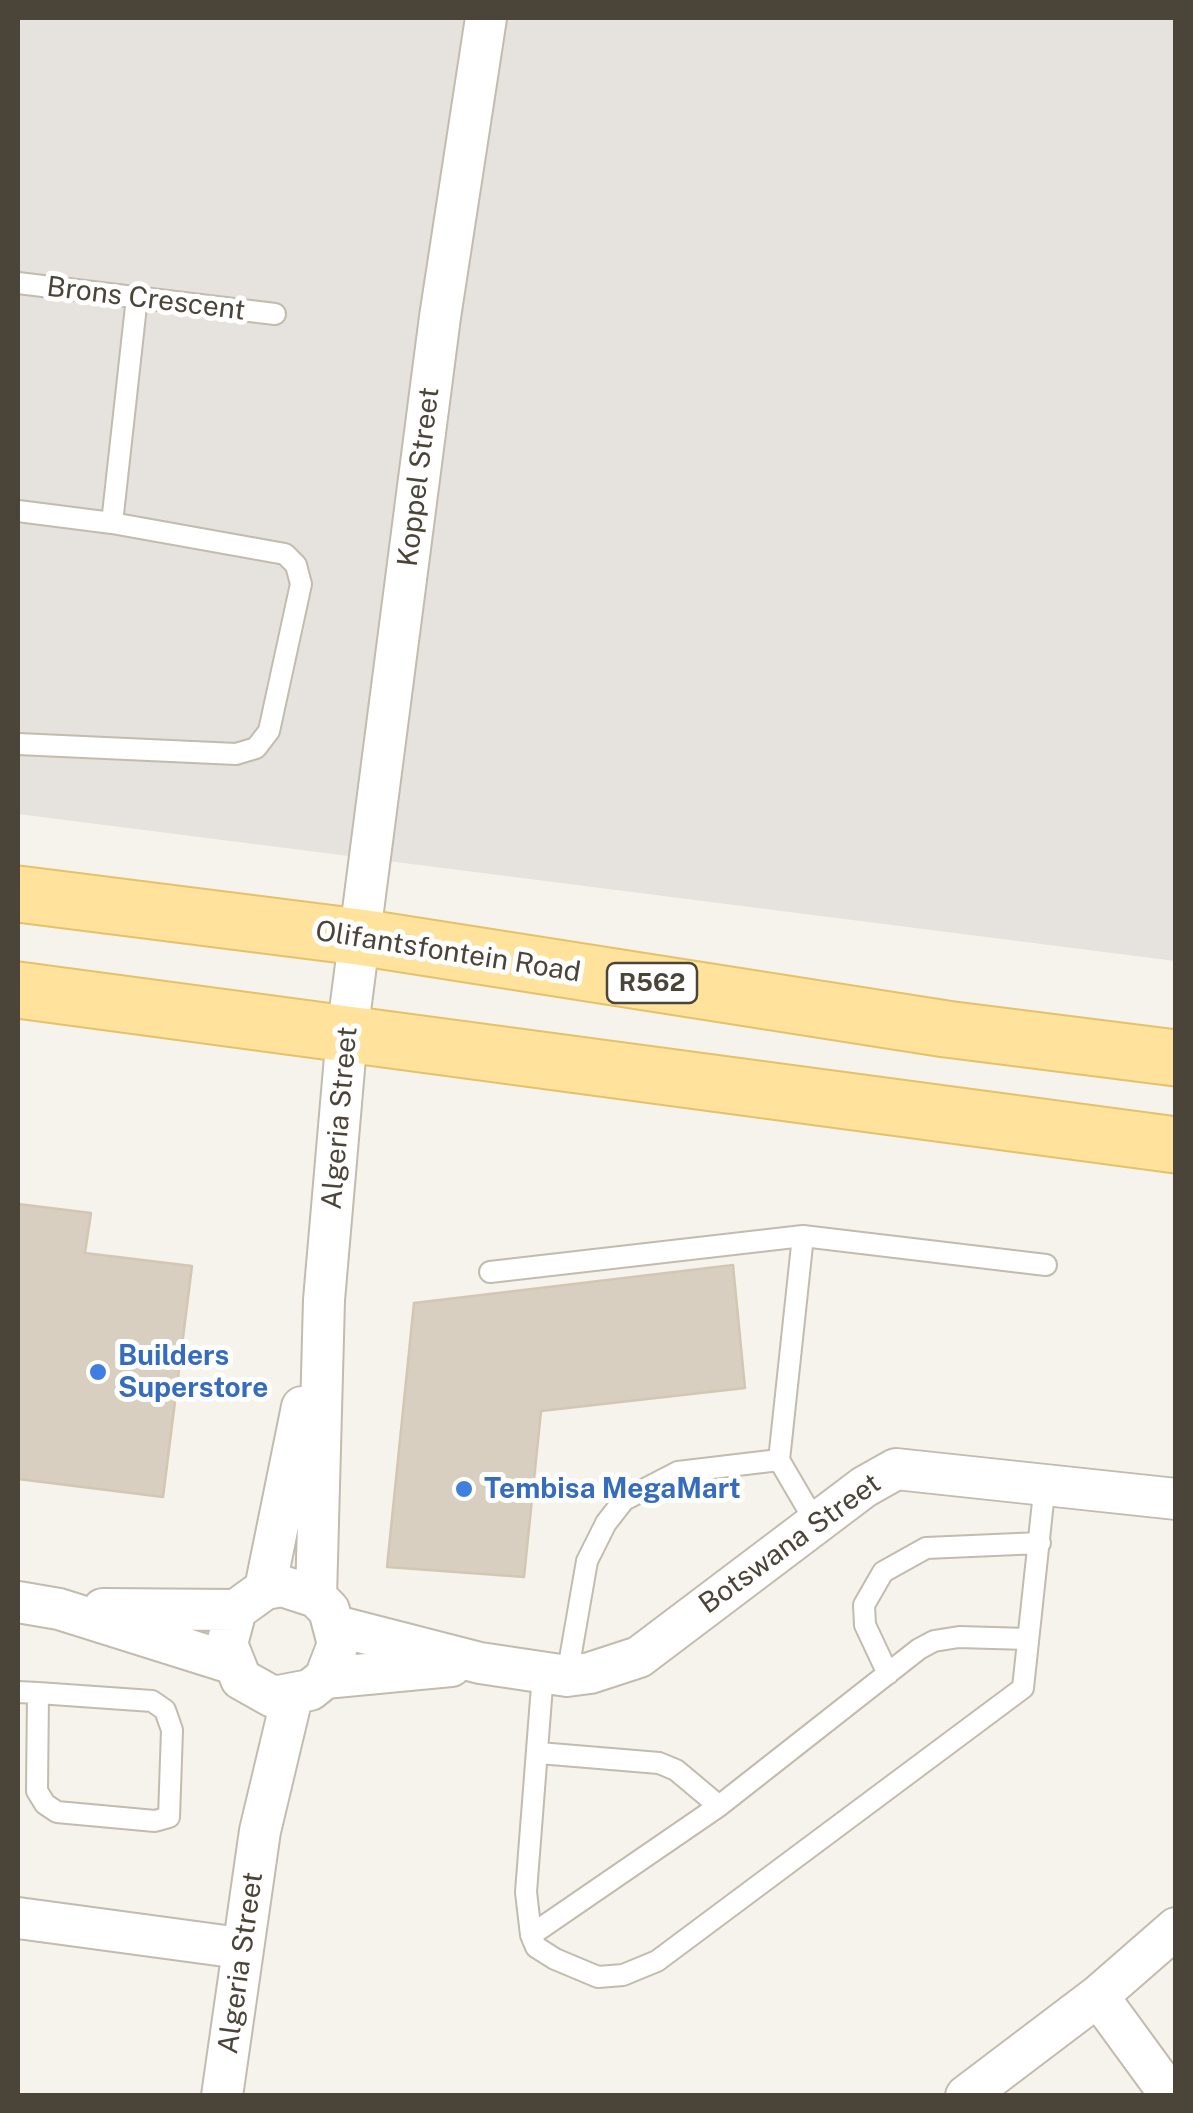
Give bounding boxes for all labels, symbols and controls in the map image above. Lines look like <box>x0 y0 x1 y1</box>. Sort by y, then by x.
street label: Brons Crescent <box>45 270 247 328</box>
street label: Koppel Street <box>391 385 447 569</box>
street label: Olifantsfontein Road <box>313 914 583 990</box>
road number: R562 <box>607 963 697 1003</box>
street label: Algeria Street <box>315 1025 365 1211</box>
place label: Builders Superstore <box>118 1339 268 1405</box>
marker: Builders Superstore <box>87 1361 109 1383</box>
street label: Botswana Street <box>693 1467 887 1621</box>
place label: Tembisa MegaMart <box>484 1472 741 1506</box>
marker: Tembisa MegaMart <box>453 1478 475 1500</box>
street label: Algeria Street <box>212 1870 270 2056</box>

